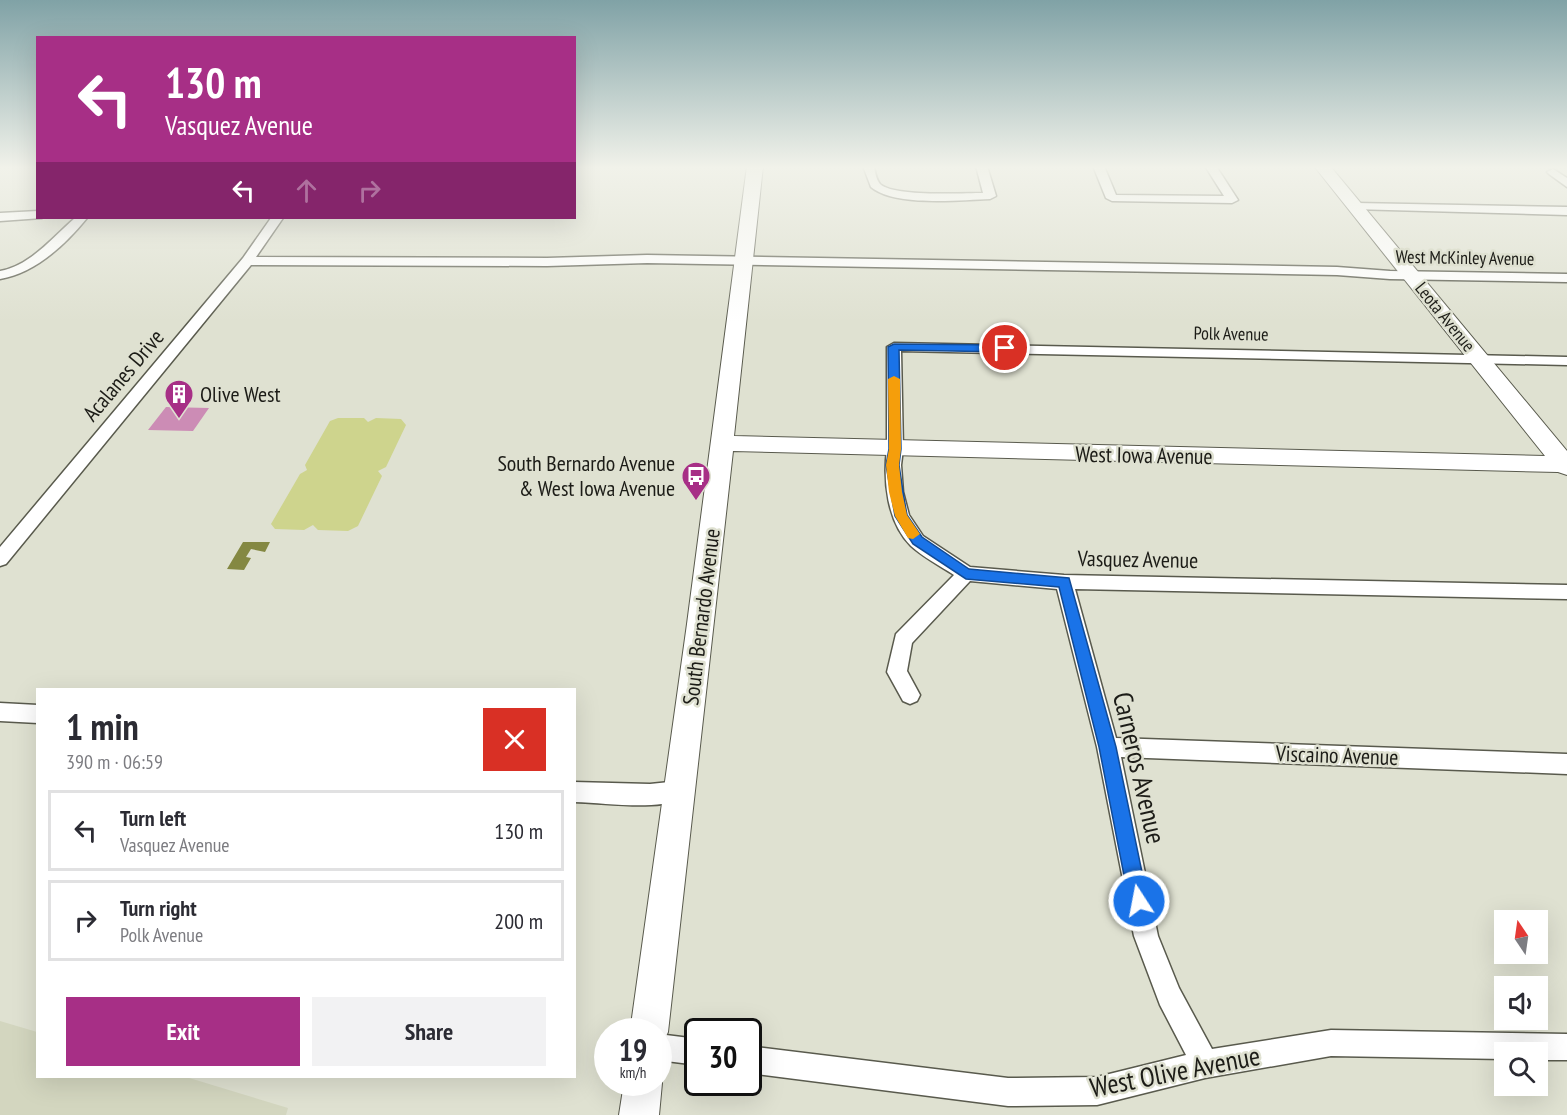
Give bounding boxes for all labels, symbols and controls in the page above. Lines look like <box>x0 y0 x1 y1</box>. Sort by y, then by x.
text: 130 m <box>165 55 262 110</box>
icon: left <box>66 60 144 138</box>
text: Vasquez Avenue <box>165 108 313 142</box>
icon: left <box>227 174 260 207</box>
icon: ahead <box>290 174 323 207</box>
icon: right <box>353 174 386 207</box>
street label: West McKinley Avenue <box>1395 245 1535 270</box>
street label: Leota Avenue <box>1410 277 1480 356</box>
street label: Polk Avenue <box>1193 321 1269 346</box>
pin <box>979 322 1030 373</box>
street label: Acalanes Drive <box>76 323 170 427</box>
icon: arrive <box>988 331 1021 364</box>
building icon: Olive West <box>163 378 195 420</box>
place label: Olive West <box>200 380 280 408</box>
street label: West Iowa Avenue <box>1075 440 1213 470</box>
place label: South Bernardo Avenue & West Iowa Avenue <box>497 449 675 502</box>
bus stop icon: South Bernardo Avenue & West Iowa Avenue <box>680 460 712 502</box>
street label: South Bernardo Avenue <box>676 527 726 707</box>
street label: Vasquez Avenue <box>1076 544 1199 574</box>
street label: Carneros Avenue <box>1106 689 1174 847</box>
text: 1 min <box>66 703 139 750</box>
button: close <box>483 708 546 771</box>
street label: Viscaino Avenue <box>1274 739 1399 771</box>
text: 390 m · 06:59 <box>66 749 163 775</box>
text: Turn left <box>120 804 186 832</box>
icon: left <box>69 814 102 847</box>
text: 130 m <box>494 817 543 845</box>
text: Vasquez Avenue <box>120 832 230 858</box>
position arrow <box>1107 869 1171 933</box>
text: Turn right <box>120 894 197 922</box>
icon: right <box>69 904 102 937</box>
text: 200 m <box>494 907 543 935</box>
north arrow <box>1494 910 1548 964</box>
map controls <box>1494 910 1548 1096</box>
text: Polk Avenue <box>120 922 203 948</box>
button: sound <box>1494 976 1548 1030</box>
button: Exit <box>66 997 300 1066</box>
button: Share <box>312 997 546 1066</box>
speed limit sign: 30 <box>684 1018 762 1096</box>
text: 19 <box>619 1030 647 1069</box>
street label: West Olive Avenue <box>1087 1038 1263 1104</box>
button: search <box>1494 1042 1548 1096</box>
text: km/h <box>620 1063 646 1082</box>

